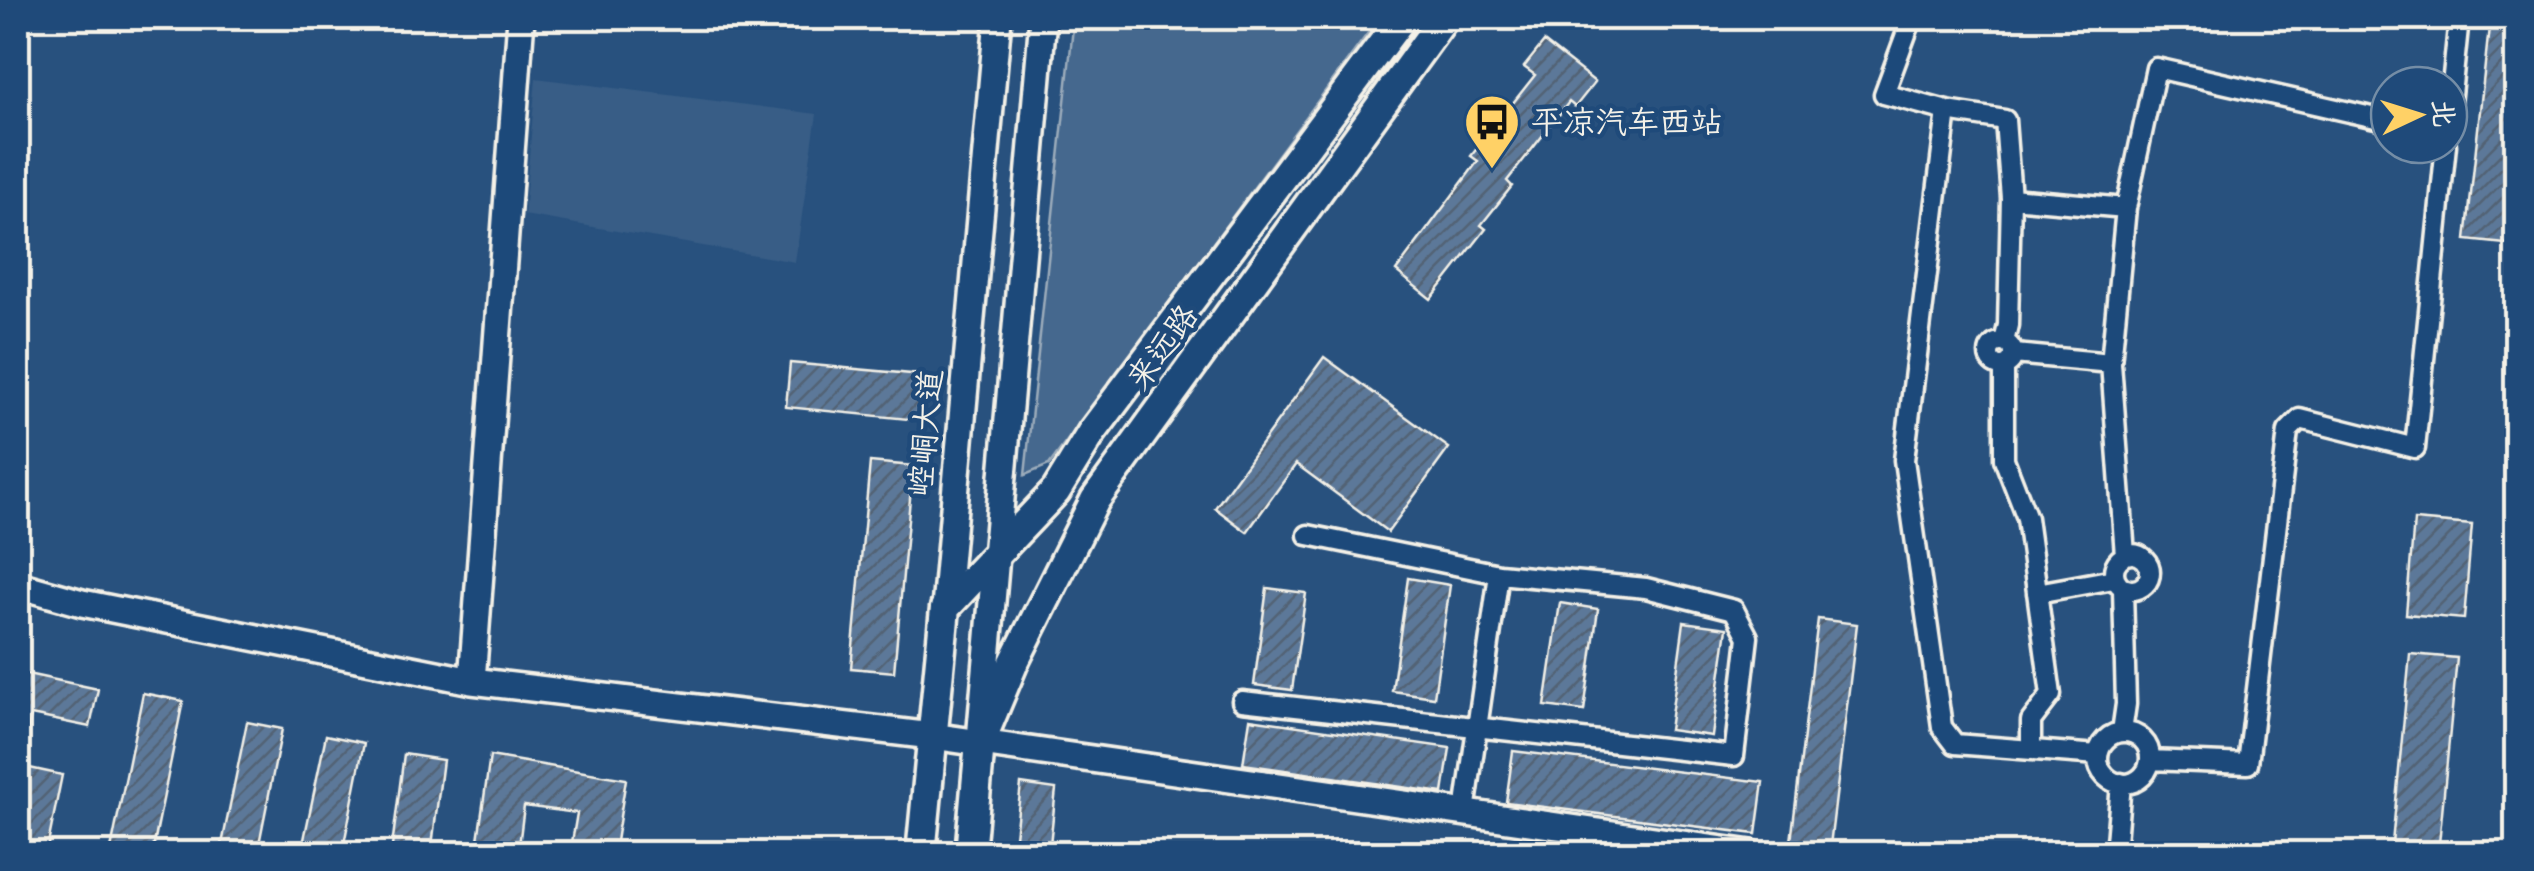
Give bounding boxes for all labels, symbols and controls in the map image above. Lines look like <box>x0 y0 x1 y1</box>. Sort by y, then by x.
north arrow <box>2369 65 2469 165</box>
bus stop icon: 平凉汽车西站 <box>1462 92 1522 171</box>
text: 北 <box>2419 98 2462 129</box>
place label: 平凉汽车西站 <box>1531 102 1723 149</box>
street label: 来远路 <box>1118 296 1212 402</box>
street label: 崆峒大道 <box>899 367 957 499</box>

